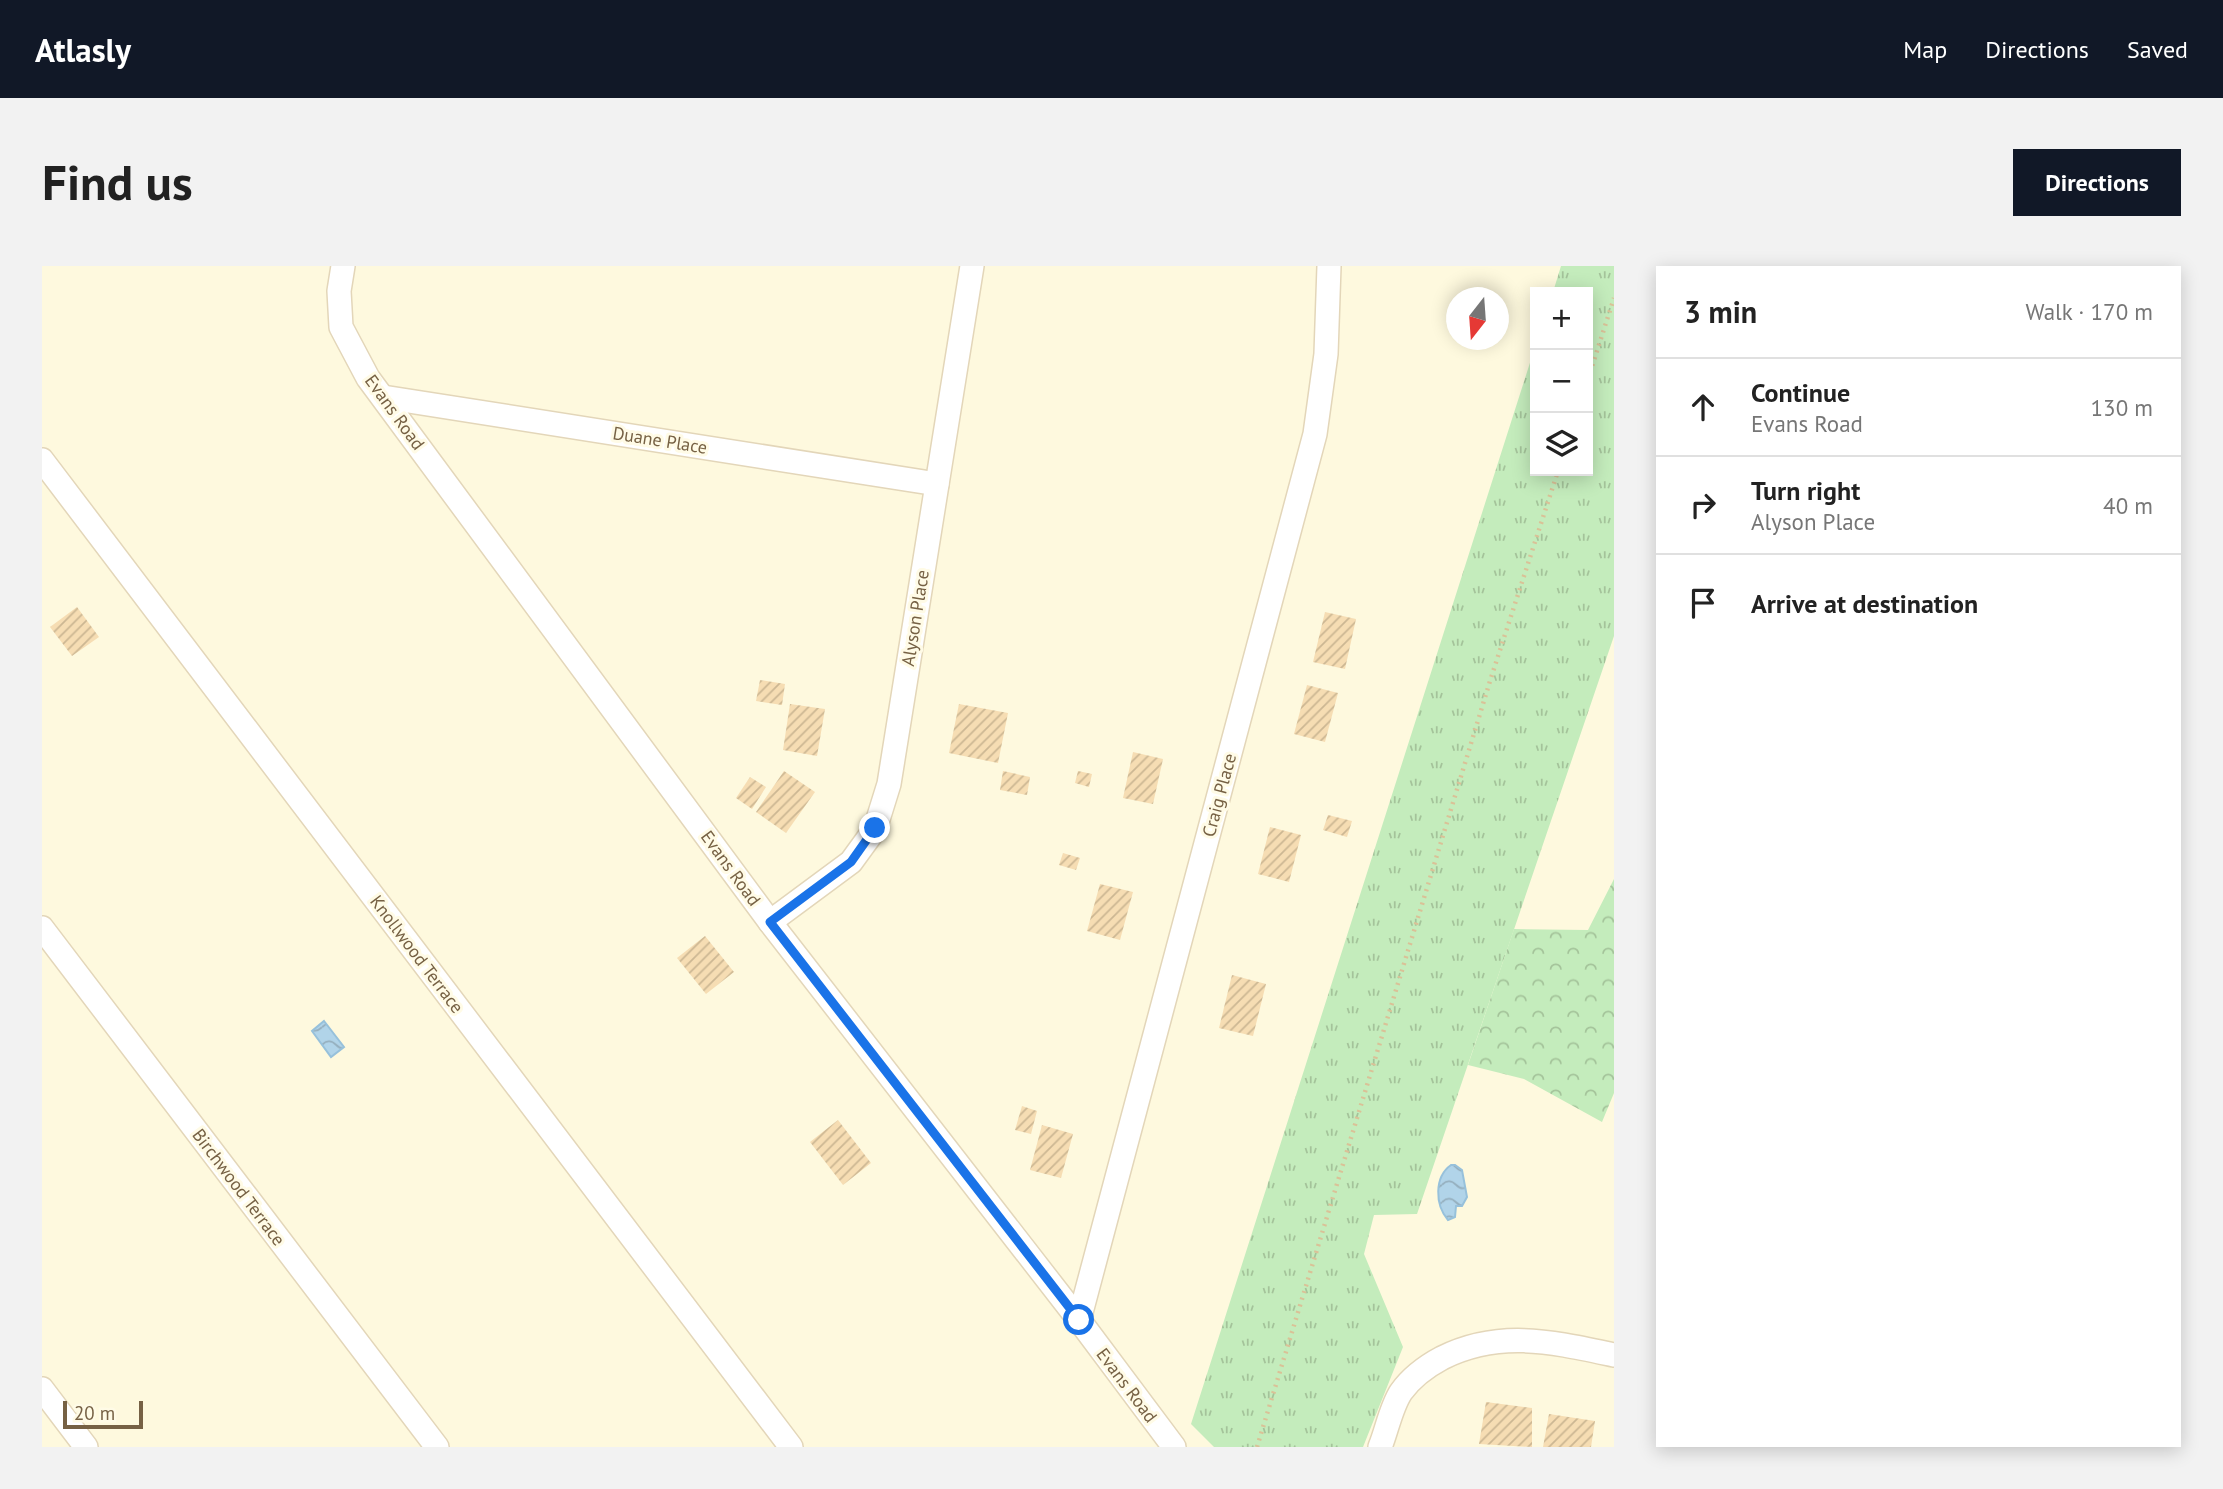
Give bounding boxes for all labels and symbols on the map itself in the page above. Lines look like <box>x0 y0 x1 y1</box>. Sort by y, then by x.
north arrow <box>1446 287 1509 350</box>
street label: Evans Road <box>360 370 430 454</box>
street label: Duane Place <box>611 421 709 459</box>
street label: Alyson Place <box>896 568 934 668</box>
street label: Craig Place <box>1197 751 1241 839</box>
route end <box>859 812 890 843</box>
street label: Evans Road <box>696 826 766 910</box>
street label: Knollwood Terrace <box>365 891 469 1017</box>
street label: Birchwood Terrace <box>188 1124 290 1250</box>
route start <box>1063 1304 1094 1335</box>
street label: Evans Road <box>1091 1343 1163 1427</box>
scale bar <box>63 1398 144 1430</box>

